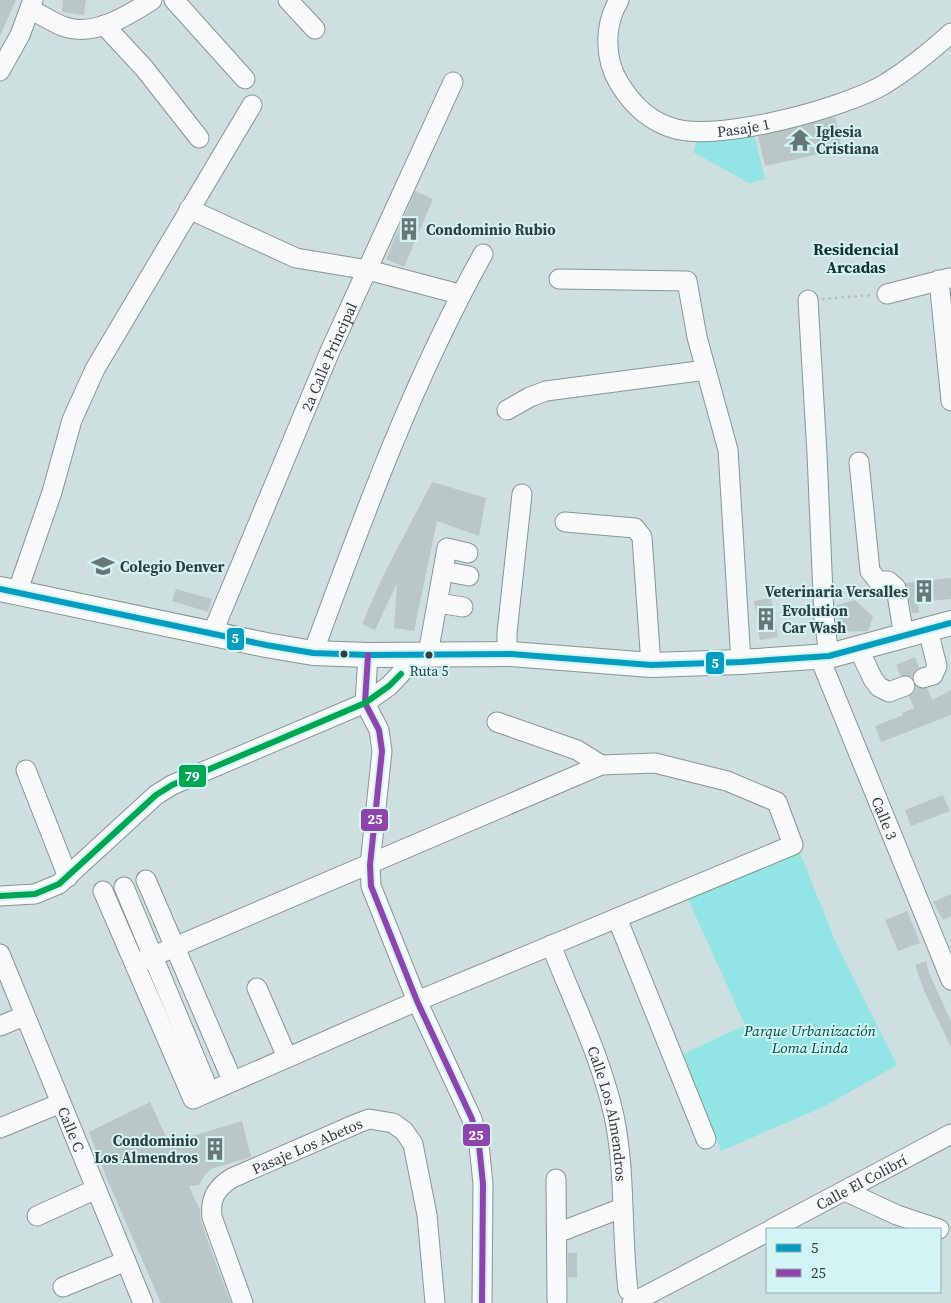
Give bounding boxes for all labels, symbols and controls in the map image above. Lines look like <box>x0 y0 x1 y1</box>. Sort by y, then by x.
street label: Pasaje 1 <box>716 113 772 141</box>
place label: Iglesia Cristiana <box>816 121 880 159</box>
temple icon: Iglesia Cristiana <box>787 127 813 153</box>
building icon: Condominio Rubio <box>396 216 422 242</box>
place label: Condominio Rubio <box>426 219 556 240</box>
district label: Residencial Arcadas <box>813 238 899 278</box>
street label: 2a Calle Principal <box>296 298 362 414</box>
school or university icon: Colegio Denver <box>90 553 116 579</box>
place label: Colegio Denver <box>120 556 224 577</box>
building icon: Veterinaria Versalles <box>911 578 937 604</box>
place label: Veterinaria Versalles <box>765 581 908 602</box>
place label: Evolution Car Wash <box>782 600 848 638</box>
building icon: Evolution Car Wash <box>753 606 779 632</box>
line badge: 5 <box>226 627 245 651</box>
text: 5 <box>231 628 239 648</box>
unlabelled marker <box>339 649 349 659</box>
marker: Ruta 5 <box>424 650 434 660</box>
line badge: 5 <box>705 651 725 675</box>
text: 5 <box>711 653 719 673</box>
place label: Ruta 5 <box>409 661 449 681</box>
line badge: 79 <box>178 764 207 788</box>
text: 79 <box>184 766 200 786</box>
street label: Calle 3 <box>867 793 903 843</box>
line badge: 25 <box>360 808 389 832</box>
text: 25 <box>367 809 383 829</box>
park label: Parque Urbanización Loma Linda <box>743 1020 877 1058</box>
street label: Calle Los Almendros <box>583 1043 632 1182</box>
street label: Calle C <box>53 1103 90 1154</box>
street label: Pasaje Los Abetos <box>248 1112 365 1179</box>
line badge: 25 <box>462 1123 491 1147</box>
text: 25 <box>468 1125 484 1145</box>
place label: Condominio Los Almendros <box>94 1130 199 1168</box>
building icon: Condominio Los Almendros <box>202 1136 228 1162</box>
street label: Calle El Colibrí <box>812 1149 911 1214</box>
legend <box>766 1228 941 1293</box>
text: 5 <box>811 1237 819 1258</box>
text: 25 <box>811 1262 826 1283</box>

